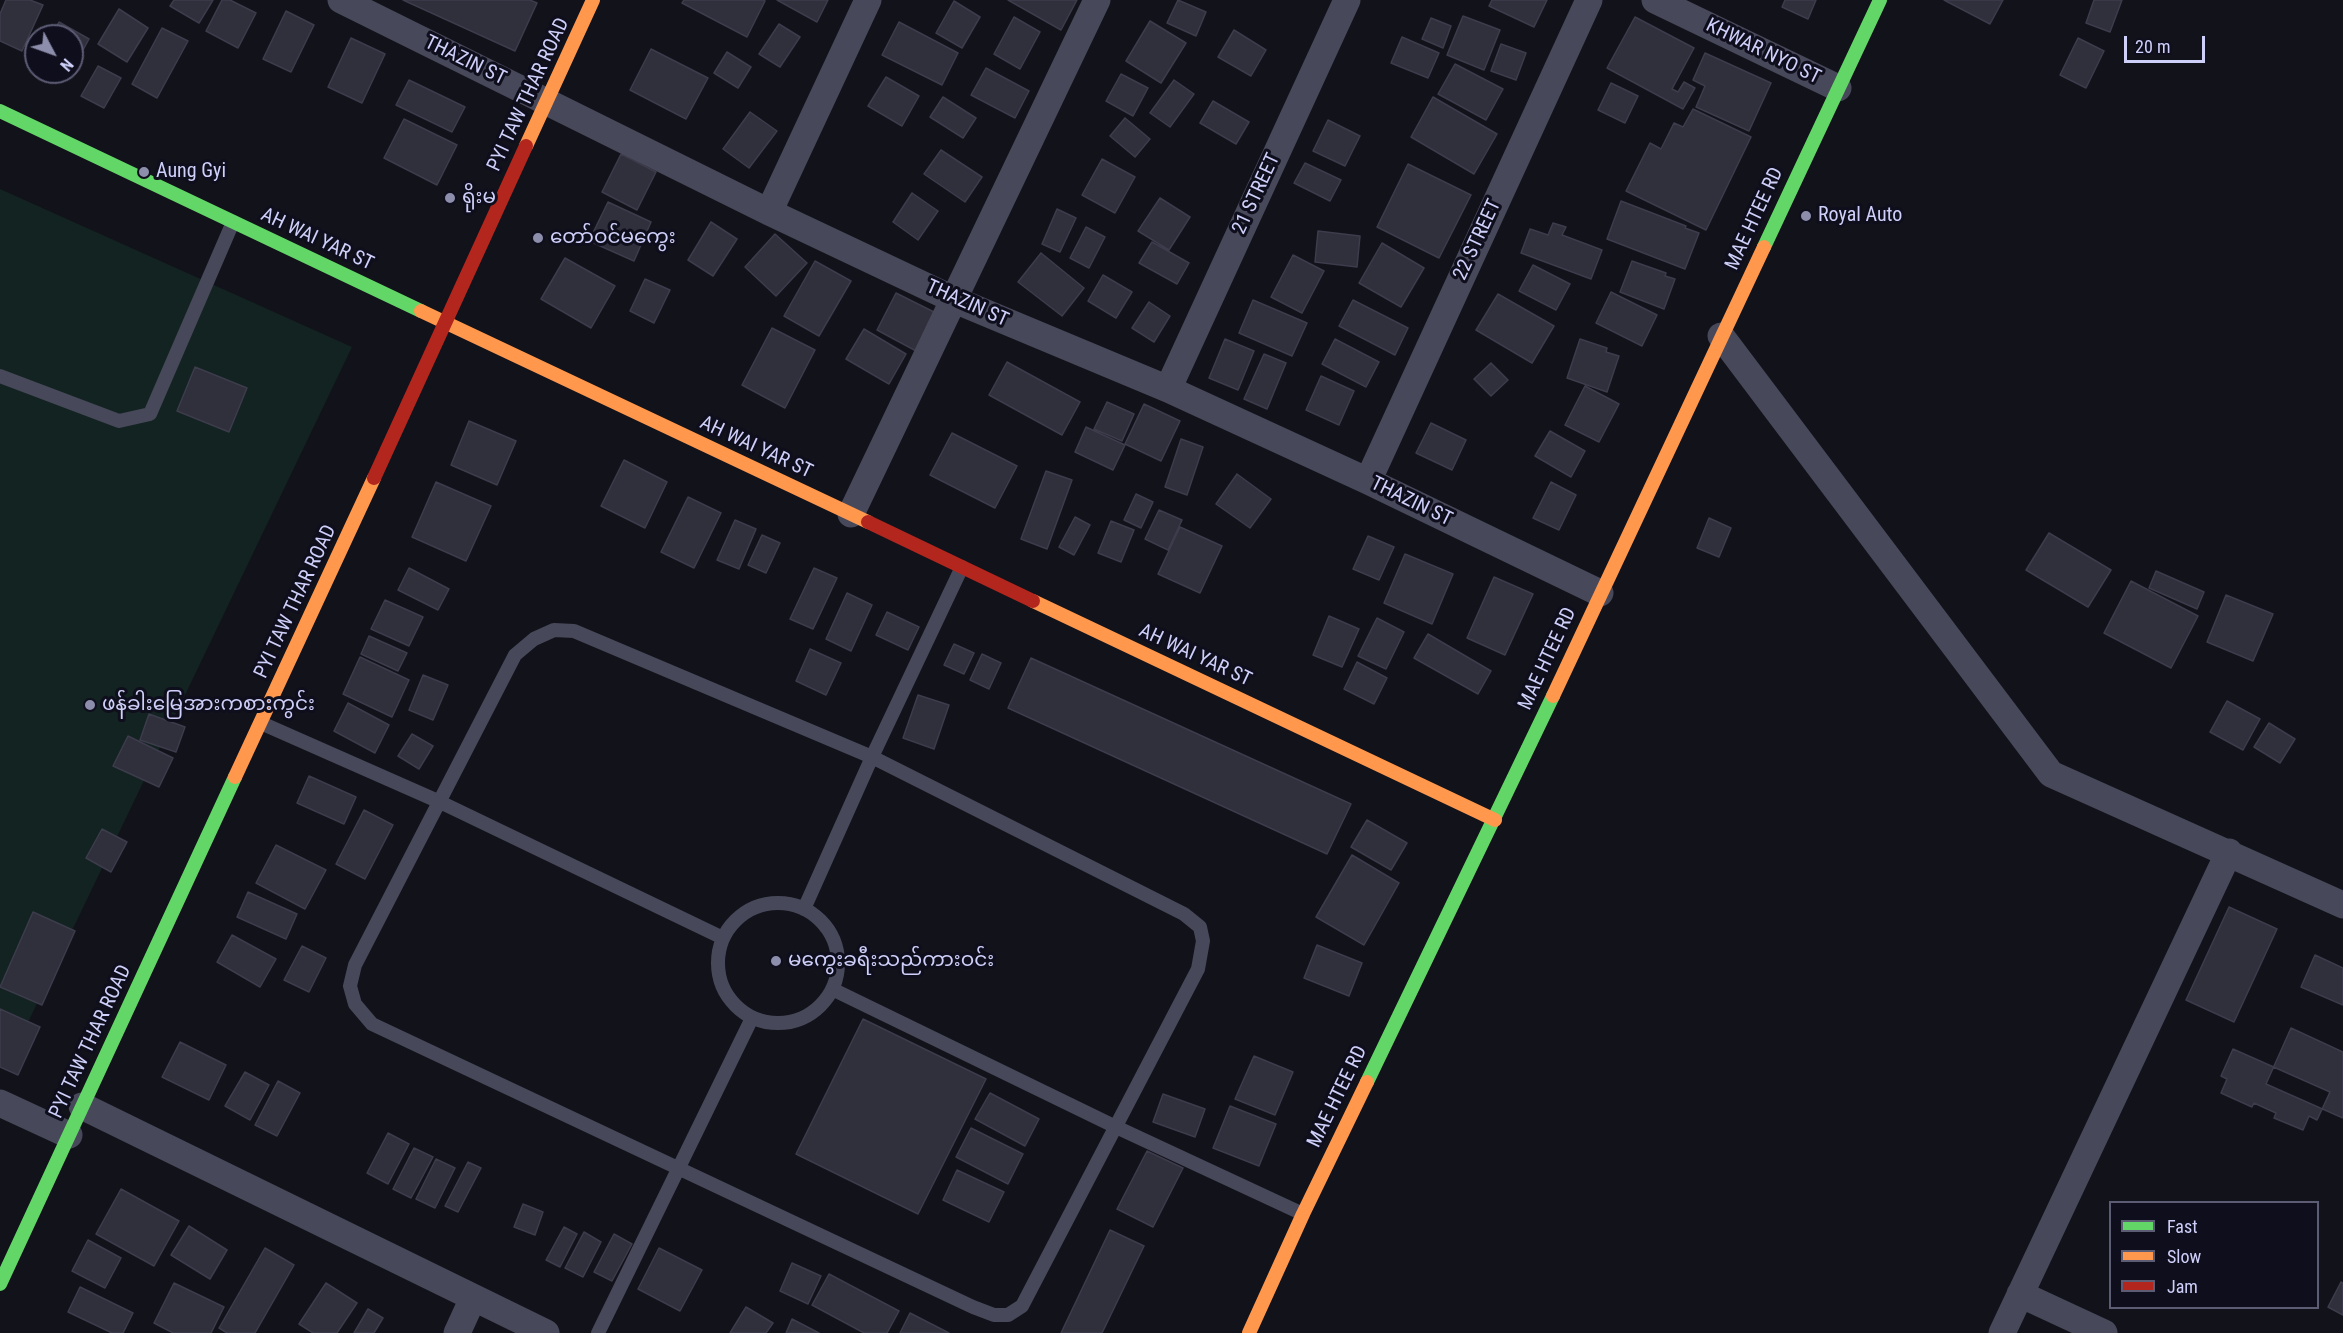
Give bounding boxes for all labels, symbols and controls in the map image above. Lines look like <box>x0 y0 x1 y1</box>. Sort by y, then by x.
street label: PYI TAW THAR ROAD <box>483 14 575 176</box>
street label: KHWAR NYO ST <box>1702 14 1824 90</box>
north arrow <box>24 24 84 84</box>
scale bar <box>2127 24 2208 62</box>
street label: THAZIN ST <box>420 31 510 91</box>
text: 20 m <box>2135 36 2170 57</box>
text: N <box>56 55 77 75</box>
street label: 21 STREET <box>1228 150 1286 238</box>
place label: Aung Gyi <box>156 160 226 184</box>
street label: MAE HTEE RD <box>1721 164 1789 274</box>
marker: Aung Gyi <box>137 165 151 179</box>
place label: ရိုးမ <box>462 186 496 210</box>
marker: ရိုးမ <box>443 191 457 205</box>
street label: 22 STREET <box>1449 196 1507 284</box>
street label: AH WAI YAR ST <box>257 203 377 277</box>
place label: Royal Auto <box>1818 204 1902 228</box>
marker: Royal Auto <box>1799 209 1813 223</box>
place label: တော်ဝင်မကွေး <box>550 226 676 250</box>
marker: တော်ဝင်မကွေး <box>531 231 545 245</box>
street label: THAZIN ST <box>922 275 1012 333</box>
street label: AH WAI YAR ST <box>696 411 816 485</box>
street label: THAZIN ST <box>1366 472 1456 532</box>
street label: PYI TAW THAR ROAD <box>250 521 342 683</box>
street label: MAE HTEE RD <box>1514 604 1582 714</box>
street label: AH WAI YAR ST <box>1135 619 1255 693</box>
place label: ဖန်ခါးမြေအားကစားကွင်း <box>102 693 315 717</box>
marker: ဖန်ခါးမြေအားကစားကွင်း <box>83 698 97 712</box>
place label: မကွေးခရီးသည်ကားဝင်း <box>788 949 994 973</box>
marker: မကွေးခရီးသည်ကားဝင်း <box>769 954 783 968</box>
street label: PYI TAW THAR ROAD <box>45 961 137 1123</box>
street label: MAE HTEE RD <box>1303 1042 1373 1152</box>
legend <box>2109 1201 2319 1309</box>
text: Fast <box>2167 1216 2198 1237</box>
text: Slow <box>2167 1246 2201 1267</box>
text: Jam <box>2167 1276 2198 1297</box>

